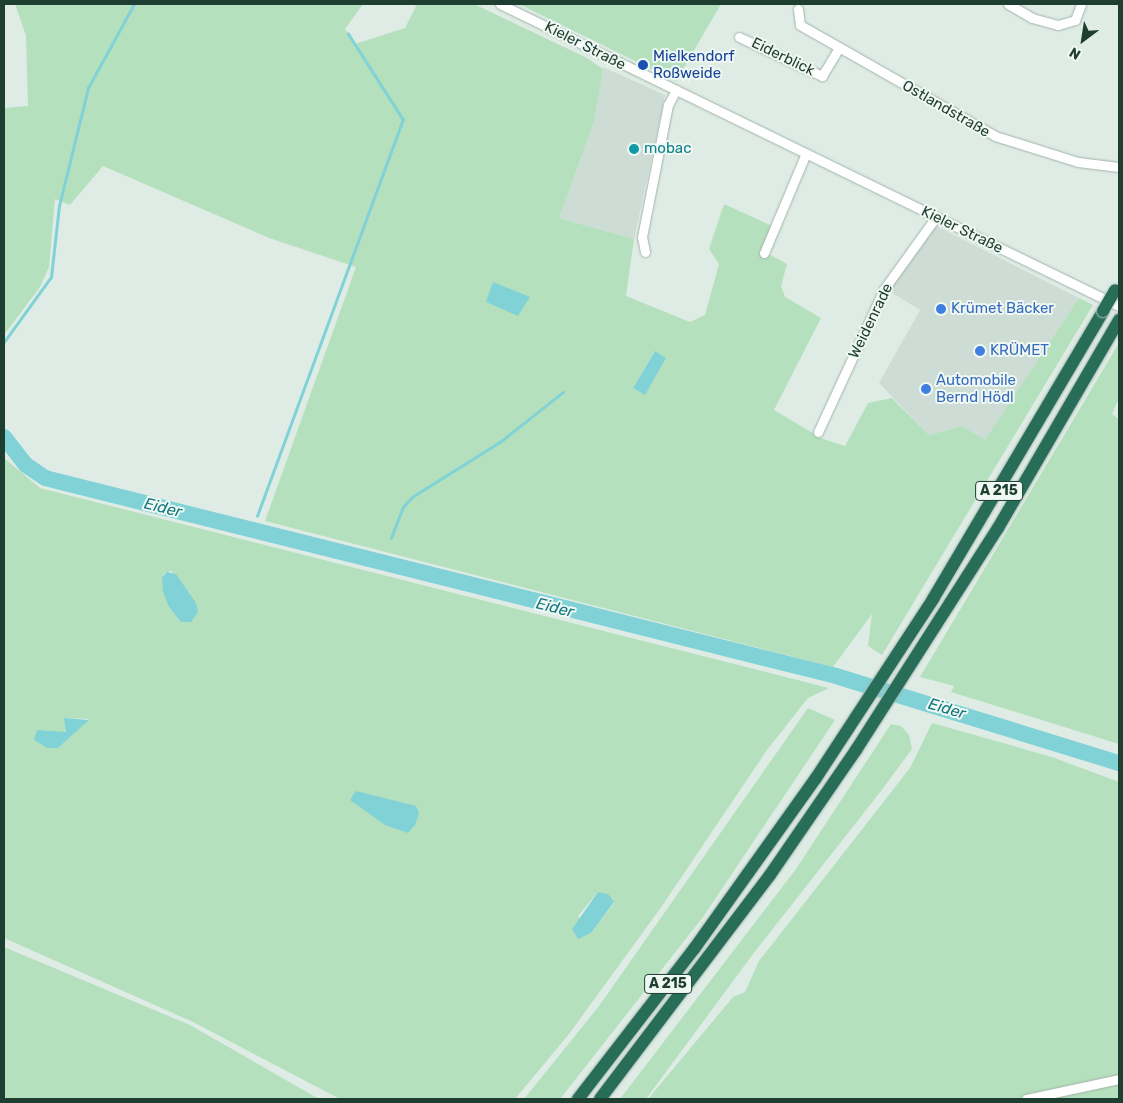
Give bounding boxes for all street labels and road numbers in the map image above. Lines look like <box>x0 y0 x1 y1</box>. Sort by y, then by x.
street label: Kieler Straße <box>541 18 629 74</box>
street label: Eiderblick <box>749 34 817 80</box>
street label: Ostlandstraße <box>899 77 993 141</box>
street label: Kieler Straße <box>918 202 1006 258</box>
street label: Weidenrade <box>845 281 897 361</box>
road number: A 215 <box>974 480 1024 502</box>
road number: A 215 <box>643 972 693 996</box>

